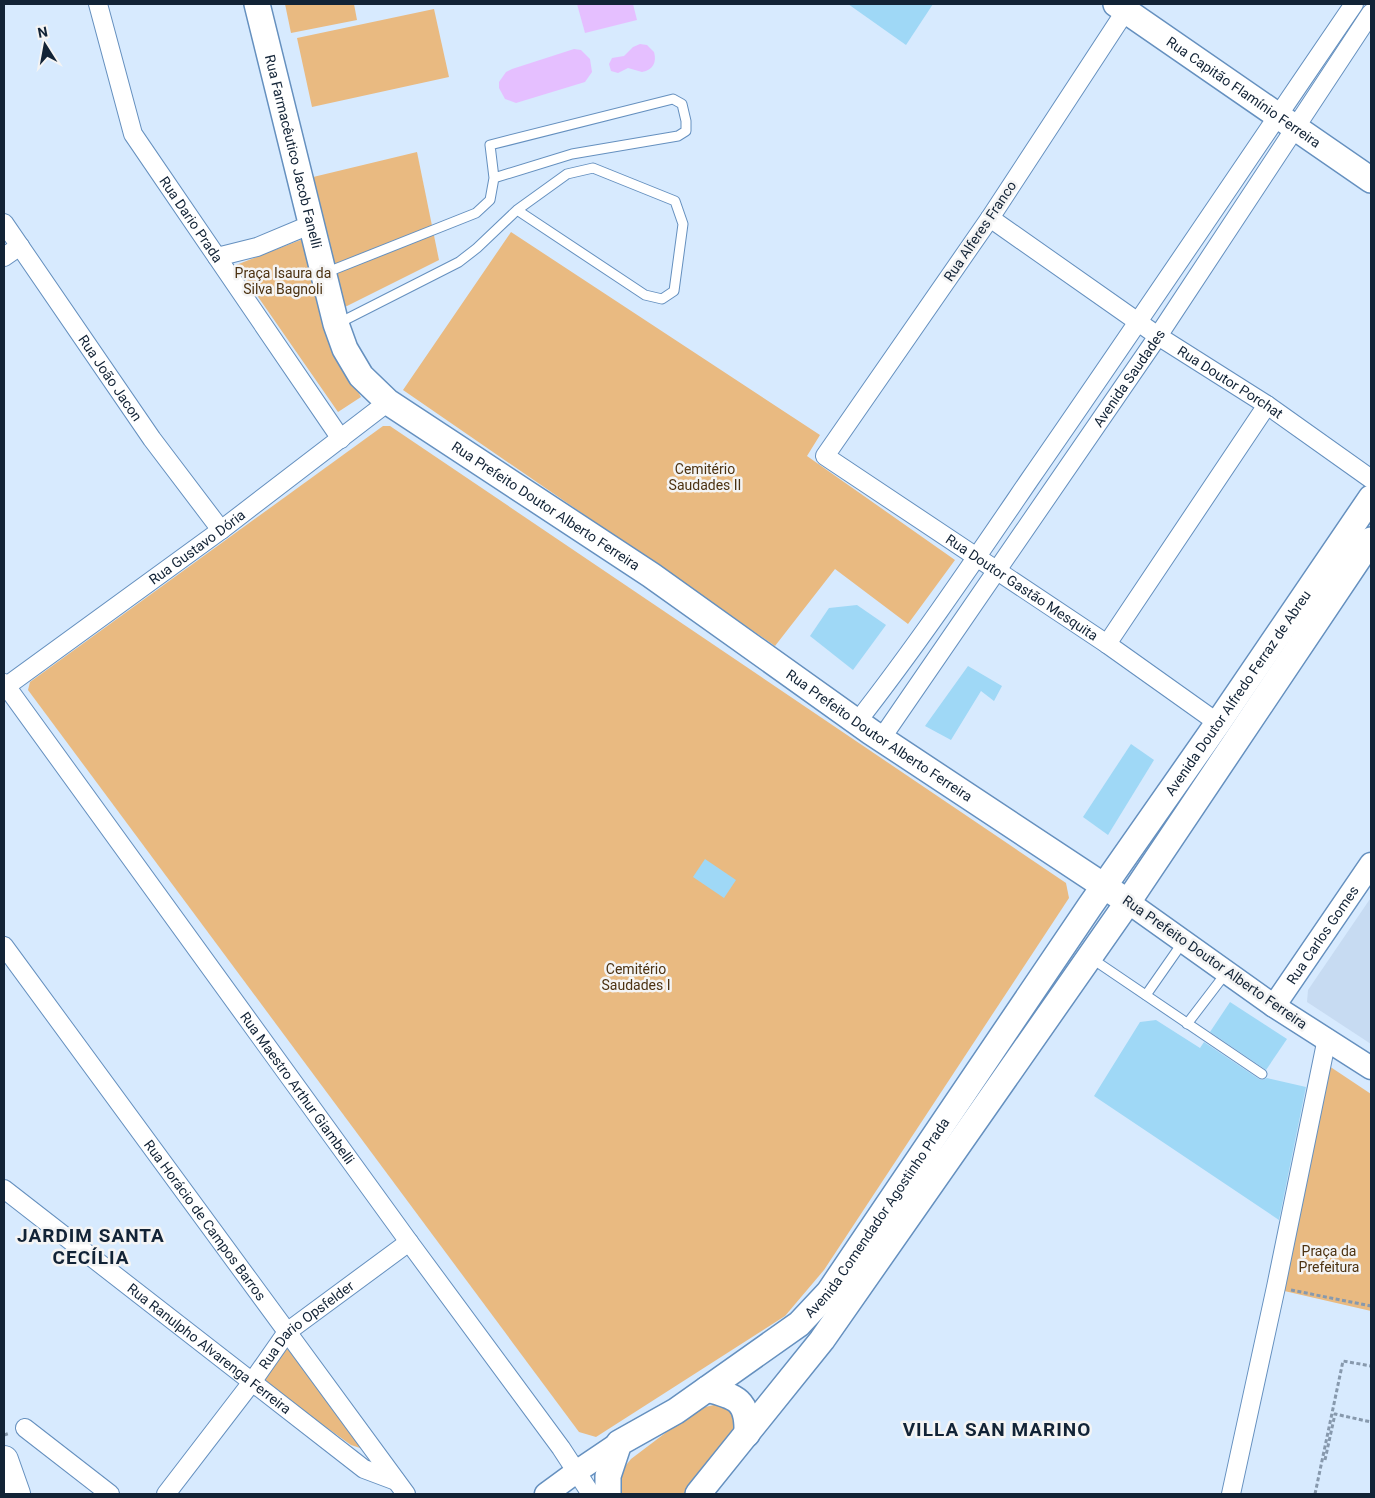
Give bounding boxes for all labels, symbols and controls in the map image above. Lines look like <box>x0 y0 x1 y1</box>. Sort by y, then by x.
north arrow <box>20 20 70 70</box>
text: N <box>36 23 49 41</box>
street label: Rua Capitão Flamínio Ferreira <box>1163 33 1324 151</box>
street label: Rua Farmacêutico Jacob Fanelli <box>262 53 325 250</box>
street label: Rua Dario Prada <box>156 173 226 265</box>
street label: Rua Alferes Franco <box>941 178 1019 284</box>
park label: Praça Isaura da Silva Bagnoli <box>235 265 331 297</box>
street label: Avenida Saudades <box>1090 326 1168 430</box>
street label: Rua João Jacon <box>75 332 145 424</box>
street label: Rua Doutor Porchat <box>1175 343 1286 422</box>
street label: Rua Prefeito Doutor Alberto Ferreira <box>449 438 643 573</box>
park label: Cemitério Saudades II <box>669 461 741 493</box>
street label: Rua Gustavo Dória <box>146 507 248 588</box>
street label: Rua Doutor Gastão Mesquita <box>943 531 1101 644</box>
street label: Avenida Doutor Alfredo Ferraz de Abreu <box>1162 587 1314 799</box>
street label: Rua Prefeito Doutor Alberto Ferreira <box>783 666 975 805</box>
street label: Rua Carlos Gomes <box>1283 883 1362 987</box>
street label: Rua Prefeito Doutor Alberto Ferreira <box>1120 892 1310 1032</box>
park label: Cemitério Saudades I <box>602 961 670 993</box>
street label: Rua Maestro Arthur Giambelli <box>237 1009 358 1167</box>
street label: Avenida Comendador Agostinho Prada <box>801 1115 953 1321</box>
street label: Rua Horácio de Campos Barros <box>141 1137 269 1304</box>
district label: JARDIM SANTA CECÍLIA <box>17 1224 165 1269</box>
park label: Praça da Prefeitura <box>1299 1243 1359 1275</box>
street label: Rua Dario Opsfelder <box>256 1277 357 1372</box>
street label: Rua Ranulpho Alvarenga Ferreira <box>124 1280 294 1417</box>
district label: VILLA SAN MARINO <box>903 1418 1091 1441</box>

